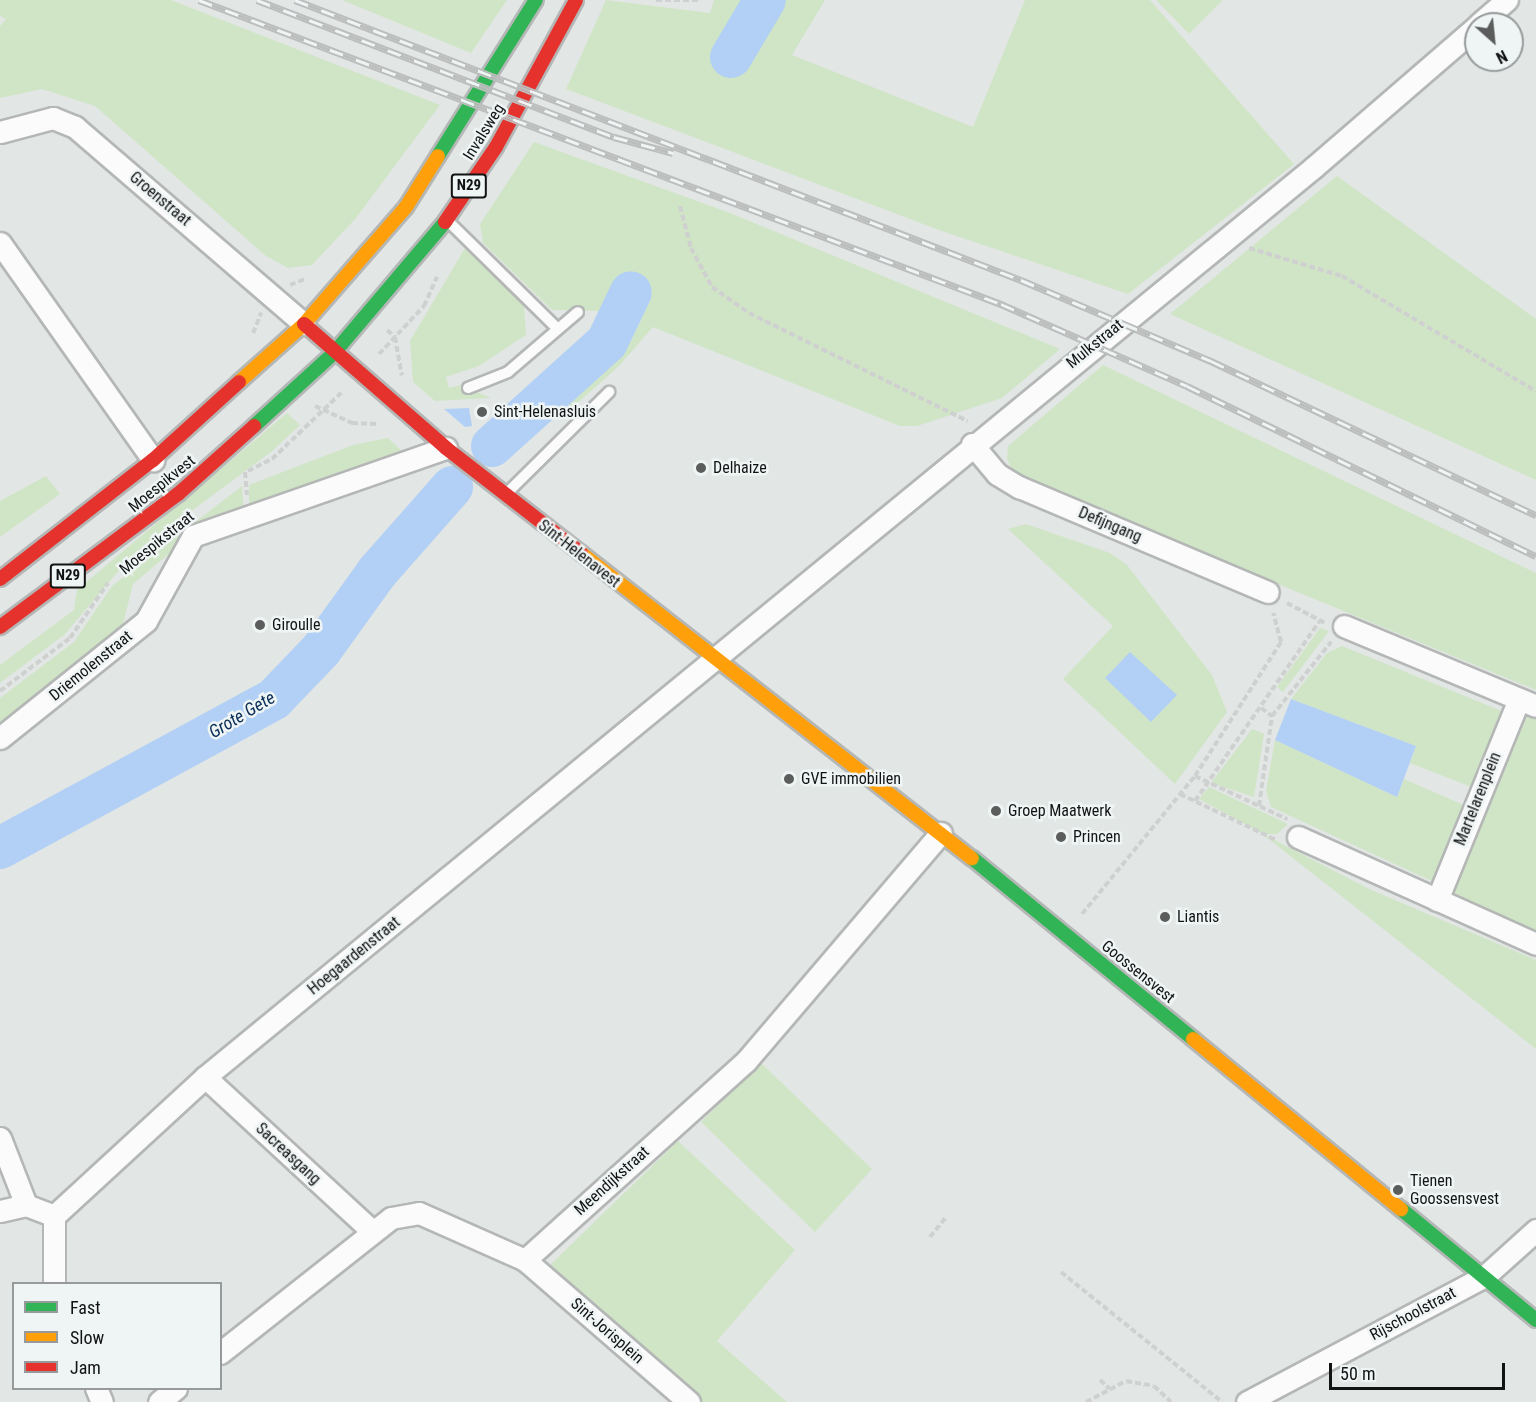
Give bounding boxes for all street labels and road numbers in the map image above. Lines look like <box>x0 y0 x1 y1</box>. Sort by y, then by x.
street label: Invalsweg <box>459 100 509 164</box>
street label: Groenstraat <box>125 168 195 230</box>
road number: N29 <box>450 174 488 198</box>
street label: Mulkstraat <box>1063 315 1127 373</box>
street label: Moespikvest <box>125 451 199 517</box>
street label: Defijngang <box>1075 503 1145 547</box>
street label: Moespikstraat <box>116 507 198 579</box>
street label: Sint-Helenavest <box>534 516 624 592</box>
road number: N29 <box>48 564 88 588</box>
street label: Driemolenstraat <box>46 627 136 705</box>
street label: Martelarenplein <box>1451 749 1505 849</box>
street label: Hoegaardenstraat <box>304 913 404 999</box>
street label: Goossensvest <box>1097 937 1179 1007</box>
street label: Sacreasgang <box>252 1119 324 1189</box>
street label: Meendijkstraat <box>571 1142 653 1220</box>
street label: Rijschoolstraat <box>1367 1283 1459 1345</box>
street label: Sint-Jorisplein <box>567 1294 647 1368</box>

